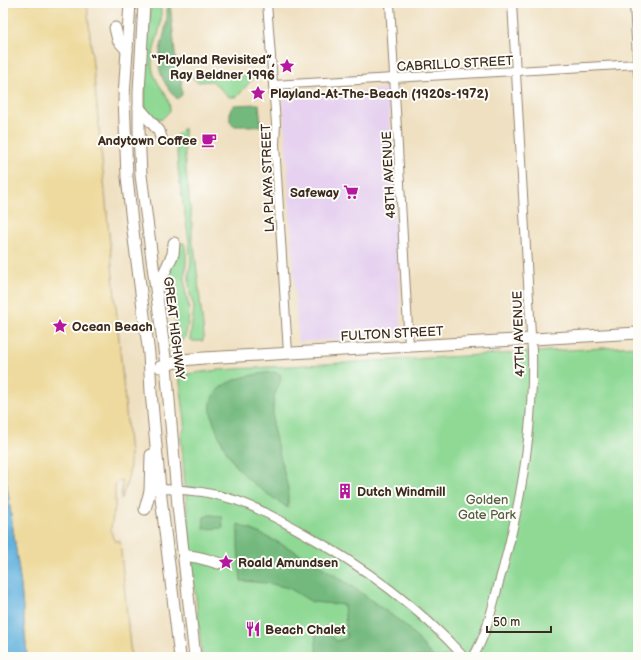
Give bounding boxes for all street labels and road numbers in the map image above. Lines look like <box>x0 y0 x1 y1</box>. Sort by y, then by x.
street label: CABRILLO STREET <box>396 53 514 75</box>
street label: LA PLAYA STREET <box>258 123 278 233</box>
street label: 48TH AVENUE <box>379 130 399 219</box>
street label: GREAT HIGHWAY <box>160 276 188 381</box>
street label: 47TH AVENUE <box>509 290 529 377</box>
street label: FULTON STREET <box>340 323 444 345</box>

